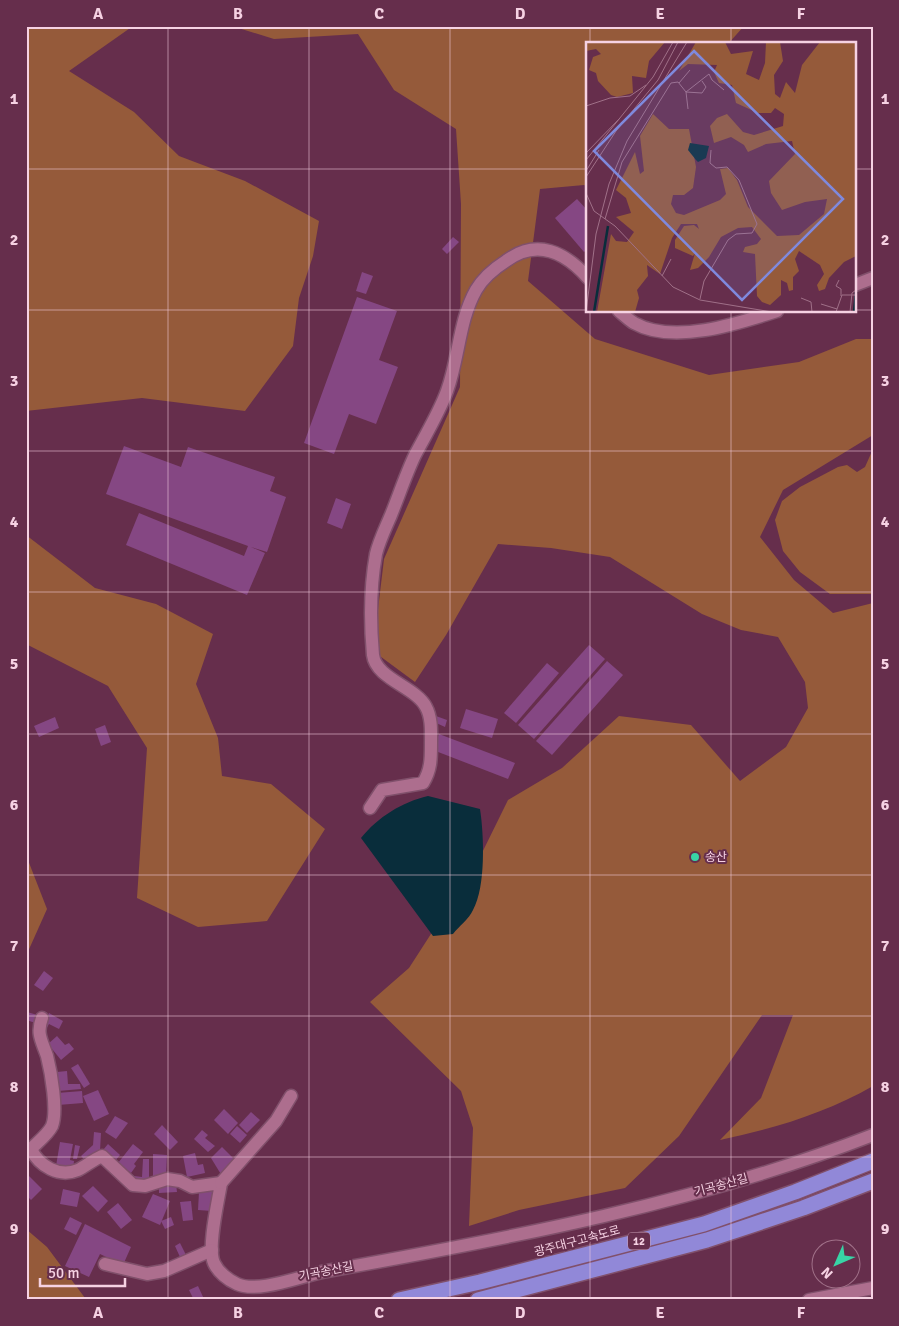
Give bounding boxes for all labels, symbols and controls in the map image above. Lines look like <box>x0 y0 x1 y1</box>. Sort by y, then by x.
text: A <box>93 4 104 24</box>
text: B <box>233 4 243 24</box>
text: C <box>374 4 384 24</box>
text: D <box>515 4 526 24</box>
text: E <box>655 4 665 24</box>
text: F <box>797 4 806 24</box>
inset map <box>586 42 856 312</box>
text: 1 <box>10 89 19 109</box>
text: 1 <box>881 89 890 109</box>
text: 2 <box>10 230 18 250</box>
text: 2 <box>881 230 889 250</box>
text: 3 <box>10 371 18 391</box>
text: 3 <box>881 371 889 391</box>
text: 4 <box>10 512 19 532</box>
text: 4 <box>881 512 890 532</box>
text: 5 <box>10 654 18 674</box>
text: 5 <box>881 654 889 674</box>
text: 6 <box>10 795 19 815</box>
text: 6 <box>881 795 890 815</box>
place label: 송산 <box>705 850 727 865</box>
marker: 송산 <box>689 851 701 863</box>
text: 7 <box>10 936 19 956</box>
text: 7 <box>881 936 890 956</box>
text: 8 <box>10 1077 19 1097</box>
text: 8 <box>881 1077 890 1097</box>
street label: 기곡송산길 <box>693 1171 750 1200</box>
text: 9 <box>10 1219 19 1239</box>
text: 9 <box>881 1219 890 1239</box>
street label: 광주대구고속도로 <box>533 1223 622 1260</box>
road number: 12 <box>628 1232 650 1250</box>
north arrow <box>812 1238 862 1288</box>
scale bar <box>40 1256 125 1288</box>
street label: 기곡송산길 <box>298 1259 355 1284</box>
text: N <box>818 1263 837 1282</box>
text: 50 m <box>48 1264 79 1282</box>
text: A <box>93 1303 104 1323</box>
text: B <box>233 1303 243 1323</box>
text: C <box>374 1303 384 1323</box>
text: D <box>515 1303 526 1323</box>
text: E <box>655 1303 665 1323</box>
text: F <box>797 1303 806 1323</box>

